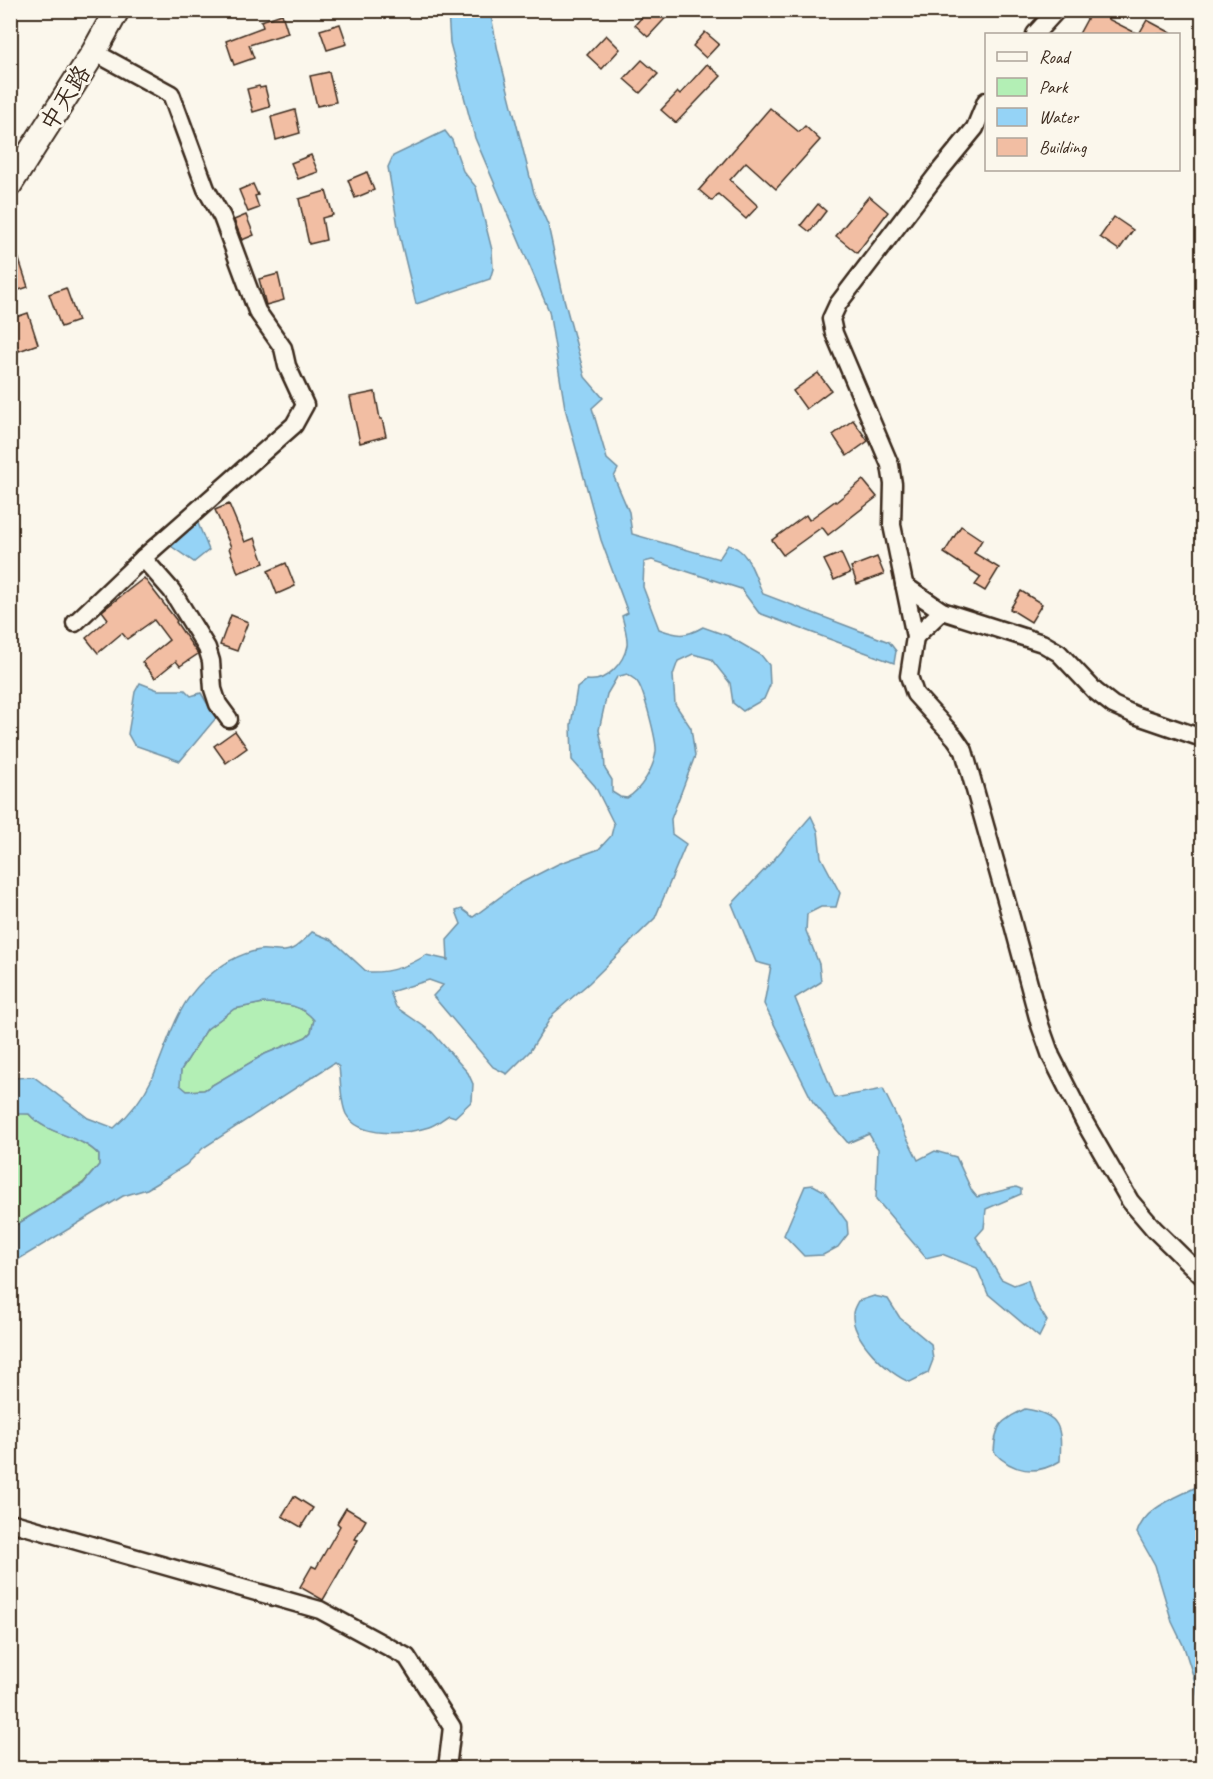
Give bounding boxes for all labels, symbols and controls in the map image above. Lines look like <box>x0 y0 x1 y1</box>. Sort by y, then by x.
legend <box>985 33 1180 171</box>
text: Road <box>1039 46 1072 68</box>
street label: 中天路 <box>33 60 97 136</box>
text: Park <box>1039 76 1069 98</box>
text: Water <box>1039 106 1080 128</box>
text: Building <box>1039 136 1088 158</box>

